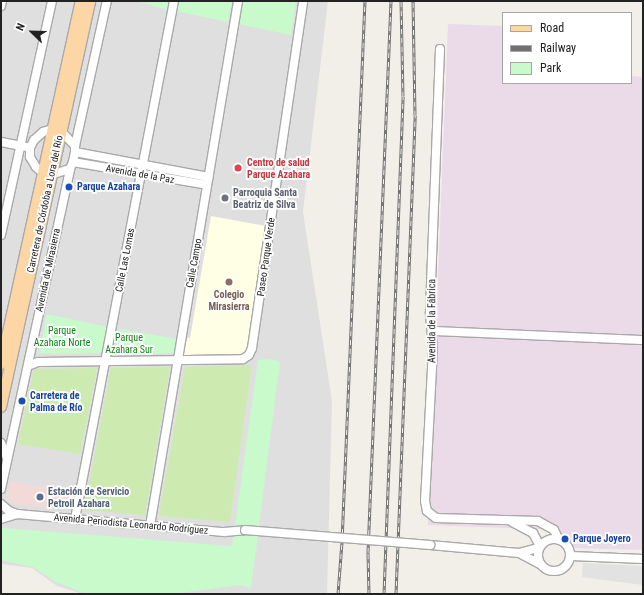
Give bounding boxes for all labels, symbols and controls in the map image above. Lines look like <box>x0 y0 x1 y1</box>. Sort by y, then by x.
north arrow <box>12 12 52 52</box>
legend <box>502 12 632 84</box>
text: N <box>13 21 28 33</box>
text: Road <box>540 21 564 35</box>
text: Railway <box>540 41 576 55</box>
text: Park <box>540 61 561 75</box>
street label: Carretera de Córdoba a Lora del Río <box>25 134 65 274</box>
place label: Centro de salud Parque Azahara <box>247 156 310 180</box>
street label: Avenida de la Paz <box>105 162 175 186</box>
marker: Centro de salud Parque Azahara <box>232 162 244 174</box>
place label: Parque Azahara <box>77 181 140 193</box>
marker: Parque Azahara <box>64 182 74 192</box>
place label: Parroquia Santa Beatriz de Silva <box>233 186 297 210</box>
marker: Parroquia Santa Beatriz de Silva <box>220 193 230 203</box>
street label: Paseo Parque Verde <box>255 217 277 297</box>
street label: Avenida de Mirasierra <box>33 227 63 313</box>
street label: Calle Las Lomas <box>113 227 137 293</box>
street label: Calle Campo <box>184 237 204 289</box>
marker: Colegio Mirasierra <box>224 277 234 287</box>
street label: Avenida de la Fábrica <box>426 279 438 363</box>
place label: Colegio Mirasierra <box>208 288 250 312</box>
park label: Parque Azahara Norte <box>34 324 90 348</box>
park label: Parque Azahara Sur <box>105 331 153 354</box>
place label: Carretera de Palma de Río <box>30 389 82 412</box>
marker: Carretera de Palma de Río <box>17 396 27 406</box>
place label: Estación de Servicio Petroil Azahara <box>48 485 129 508</box>
marker: Estación de Servicio Petroil Azahara <box>35 492 45 502</box>
street label: Avenida Periodista Leonardo Rodríguez <box>53 511 209 537</box>
place label: Parque Joyero <box>573 533 631 545</box>
marker: Parque Joyero <box>560 534 570 544</box>

